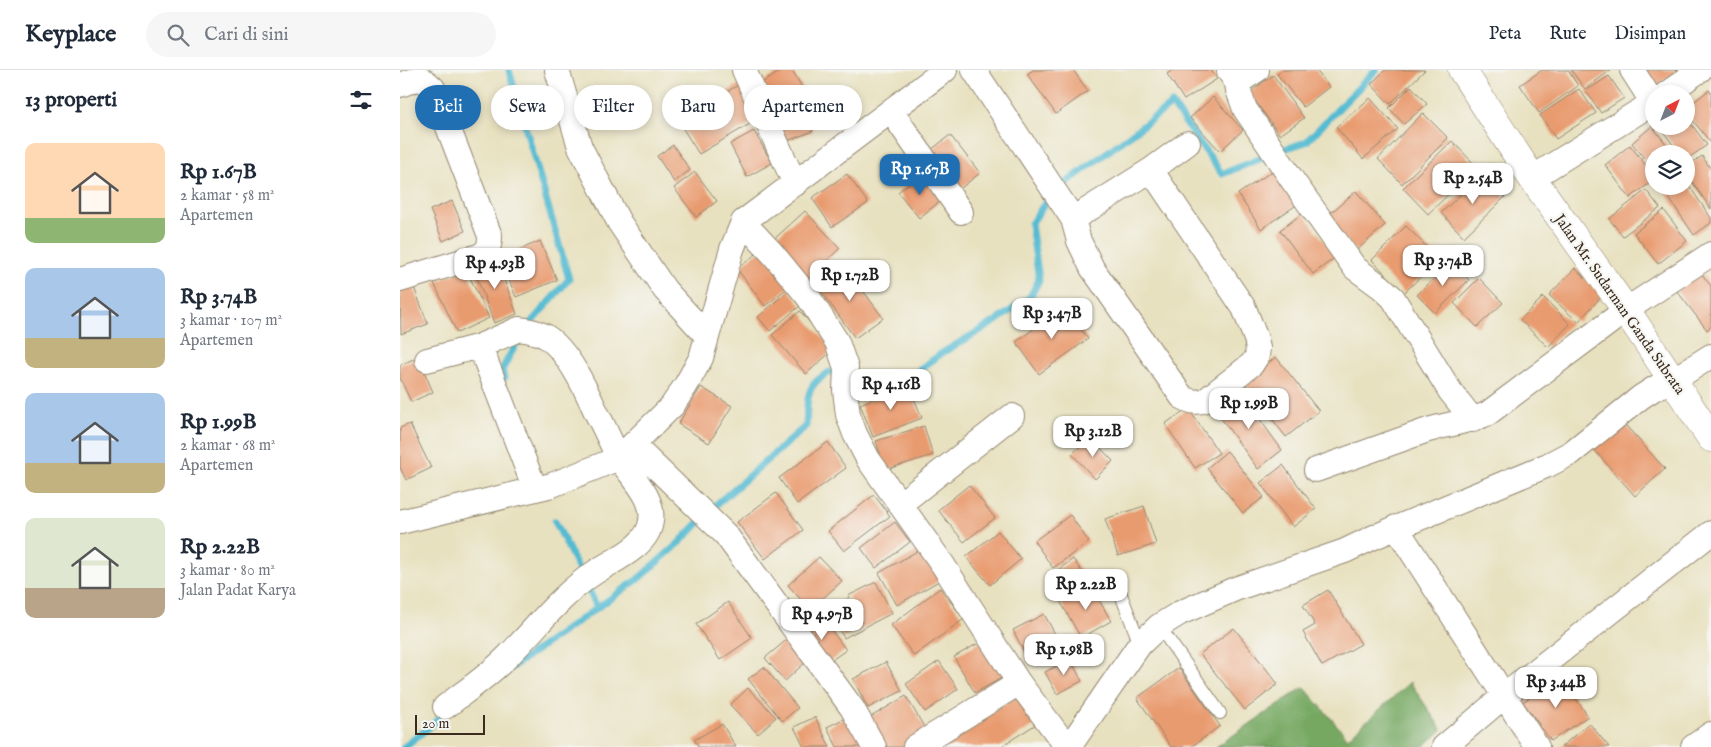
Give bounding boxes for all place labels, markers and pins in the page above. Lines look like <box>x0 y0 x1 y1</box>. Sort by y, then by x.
pin: Rp 1.67B <box>868 154 972 196</box>
pin: Rp 2.54B <box>1421 162 1525 205</box>
pin: Rp 3.74B <box>1391 244 1495 287</box>
pin: Rp 4.93B <box>443 248 547 290</box>
pin: Rp 1.72B <box>798 260 902 302</box>
pin: Rp 3.47B <box>1000 298 1104 340</box>
pin: Rp 4.16B <box>839 368 943 411</box>
pin: Rp 1.99B <box>1197 388 1301 430</box>
pin: Rp 3.12B <box>1041 416 1145 458</box>
pin: Rp 2.22B <box>1034 568 1138 611</box>
pin: Rp 4.97B <box>770 598 874 641</box>
pin: Rp 1.98B <box>1012 634 1116 676</box>
pin: Rp 3.44B <box>1504 666 1608 709</box>

